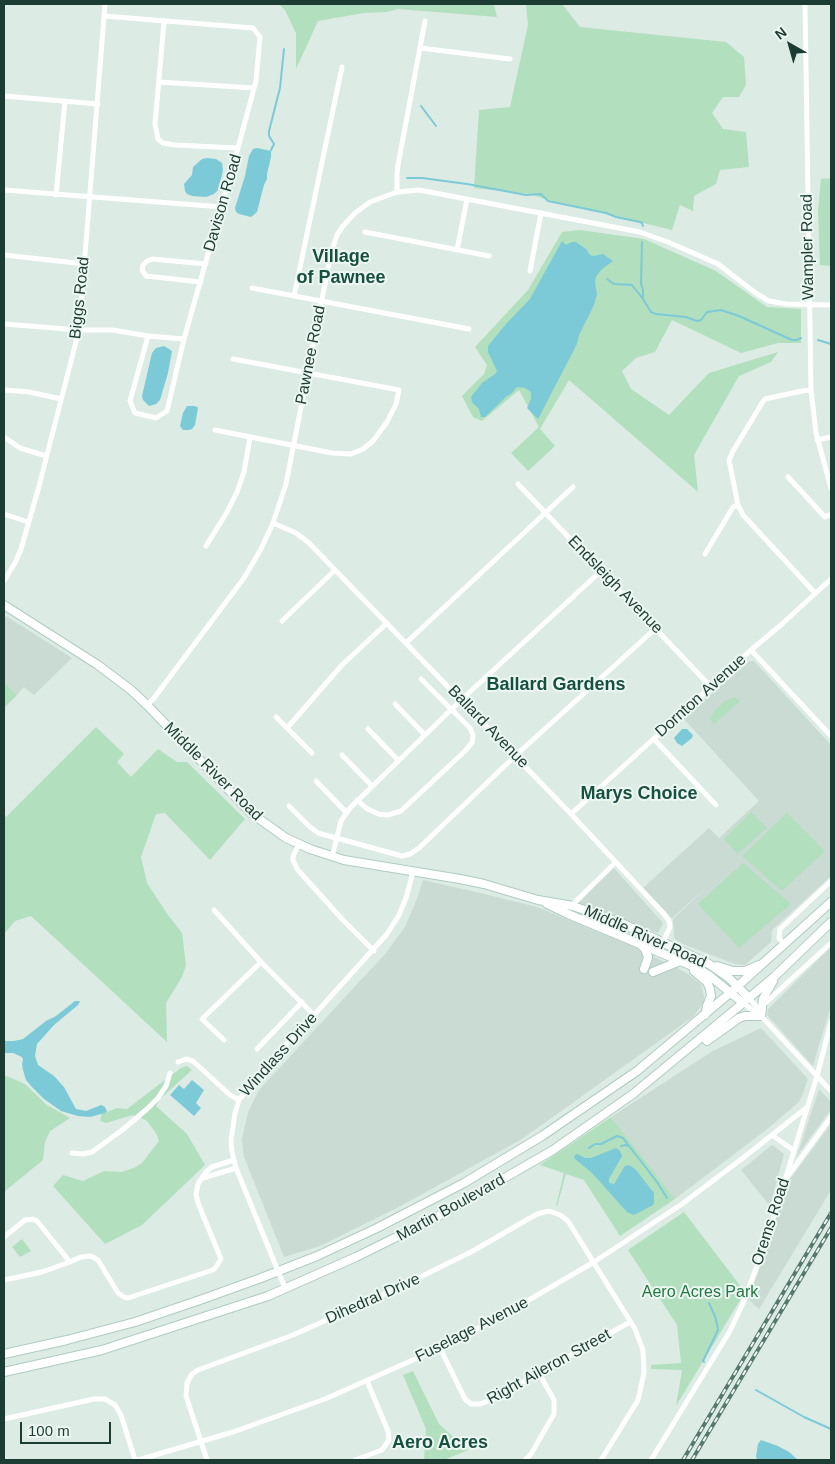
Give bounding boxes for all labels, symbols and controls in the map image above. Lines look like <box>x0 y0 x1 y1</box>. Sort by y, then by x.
north arrow <box>765 20 815 70</box>
text: N <box>772 24 790 43</box>
street label: Davison Road <box>200 152 246 254</box>
street label: Wampler Road <box>797 194 819 300</box>
district label: Village of Pawnee <box>296 246 386 288</box>
street label: Biggs Road <box>66 256 94 340</box>
street label: Pawnee Road <box>292 304 330 406</box>
street label: Endsleigh Avenue <box>563 532 667 638</box>
street label: Dornton Avenue <box>652 650 750 742</box>
district label: Ballard Gardens <box>486 674 626 696</box>
street label: Ballard Avenue <box>444 681 532 773</box>
street label: Middle River Road <box>160 719 266 825</box>
district label: Marys Choice <box>580 783 698 805</box>
street label: Middle River Road <box>581 901 709 973</box>
street label: Windlass Drive <box>236 1009 322 1101</box>
street label: Martin Boulevard <box>393 1170 509 1246</box>
street label: Orems Road <box>748 1176 794 1268</box>
street label: Dihedral Drive <box>323 1270 423 1328</box>
park label: Aero Acres Park <box>642 1283 758 1303</box>
street label: Fuselage Avenue <box>412 1293 532 1367</box>
street label: Right Aileron Street <box>484 1325 614 1409</box>
scale bar <box>22 1412 114 1444</box>
text: 100 m <box>28 1422 70 1439</box>
district label: Aero Acres <box>392 1432 488 1454</box>

